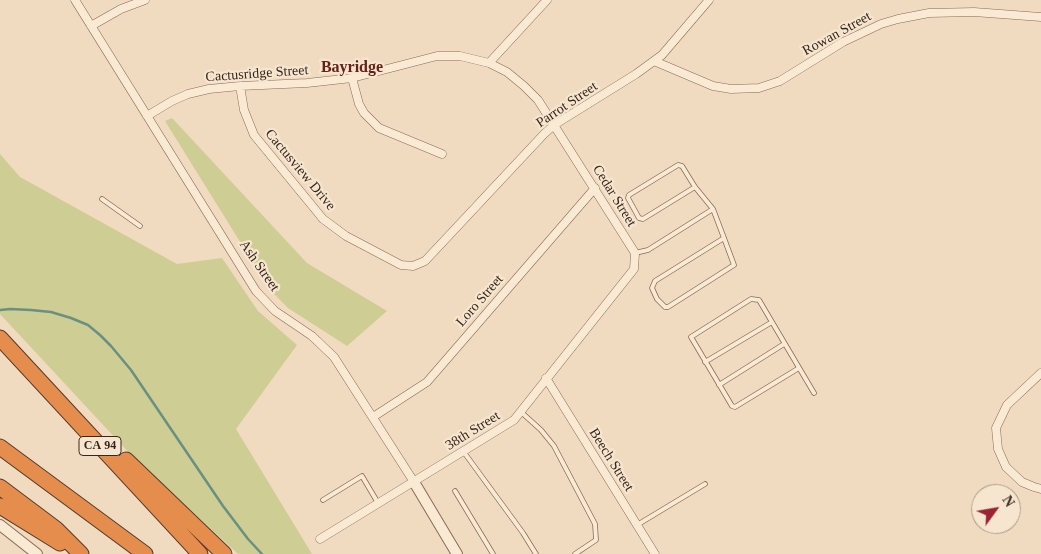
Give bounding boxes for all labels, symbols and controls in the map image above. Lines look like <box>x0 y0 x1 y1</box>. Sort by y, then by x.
street label: Rowan Street <box>800 8 874 60</box>
district label: Bayridge <box>321 58 383 78</box>
street label: Cactusridge Street <box>205 62 309 86</box>
street label: Parrot Street <box>533 78 601 132</box>
street label: Cactusview Drive <box>261 126 339 214</box>
street label: Cedar Street <box>588 162 640 230</box>
street label: Ash Street <box>235 237 283 295</box>
street label: Loro Street <box>453 272 507 330</box>
street label: 38th Street <box>443 408 503 454</box>
street label: Beech Street <box>585 425 637 495</box>
road number: CA 94 <box>79 436 121 456</box>
north arrow <box>971 484 1021 534</box>
text: N <box>999 493 1017 510</box>

